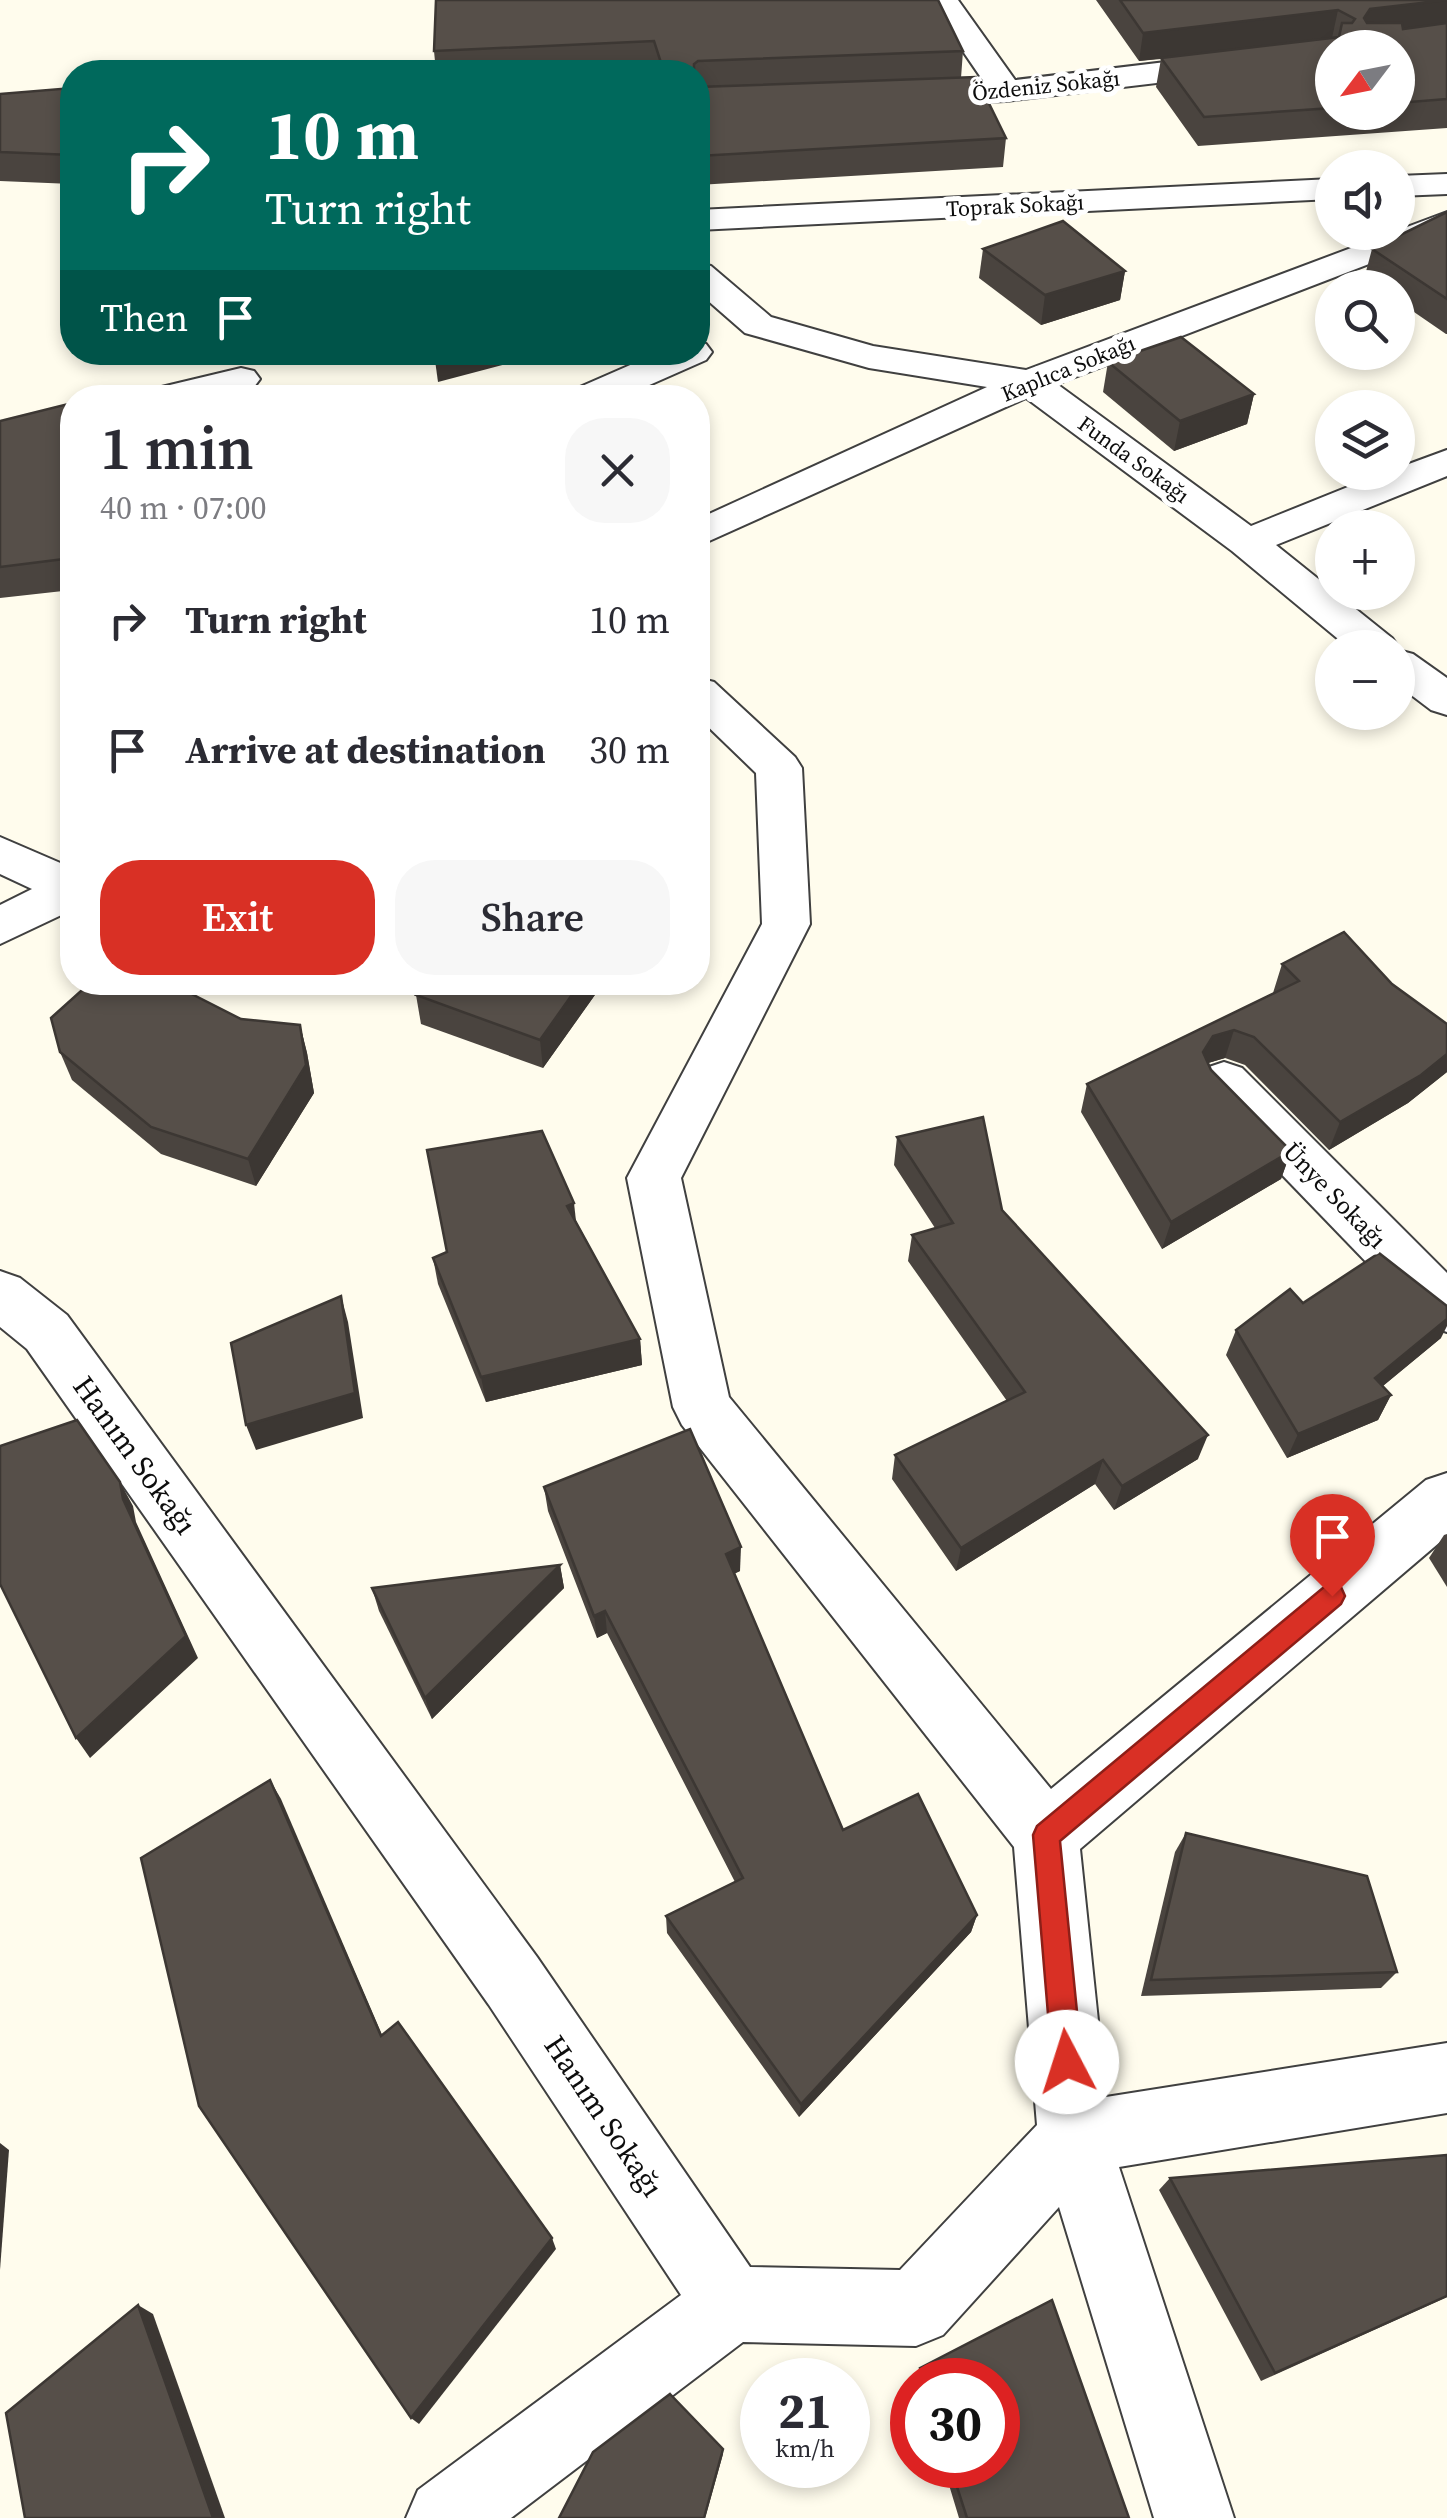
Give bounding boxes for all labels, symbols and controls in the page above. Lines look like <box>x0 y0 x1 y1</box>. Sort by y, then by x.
north arrow <box>1315 30 1415 130</box>
map controls <box>1315 30 1415 730</box>
street label: Özdeniz Sokağı <box>971 62 1121 108</box>
text: 10 m <box>265 86 419 182</box>
icon: right <box>100 100 230 230</box>
button: sound <box>1315 150 1415 250</box>
text: Turn right <box>265 177 471 239</box>
street label: Toprak Sokağı <box>945 186 1085 224</box>
button: search <box>1315 270 1415 370</box>
icon: arrive <box>208 290 263 345</box>
text: Then <box>100 292 188 344</box>
street label: Kaplıca Sokağı <box>997 327 1139 409</box>
button: layers <box>1315 390 1415 490</box>
text: 1 min <box>100 407 254 489</box>
street label: Funda Sokağı <box>1072 408 1196 510</box>
button: close <box>565 418 670 523</box>
text: 40 m · 07:00 <box>100 486 266 530</box>
button: + <box>1315 510 1415 610</box>
icon: right <box>100 593 155 648</box>
text: Turn right <box>185 594 367 646</box>
text: 10 m <box>589 594 670 646</box>
button: − <box>1315 630 1415 730</box>
icon: arrive <box>100 723 155 778</box>
text: Arrive at destination <box>185 724 546 776</box>
text: 30 m <box>589 724 670 776</box>
button: Exit <box>100 860 375 975</box>
button: Share <box>395 860 670 975</box>
street label: Ünye Sokağı <box>1276 1134 1394 1256</box>
street label: Hanım Sokağı <box>64 1367 206 1543</box>
pin <box>1290 1494 1375 1597</box>
icon: arrive <box>1305 1509 1360 1564</box>
position arrow <box>1015 2010 1119 2114</box>
street label: Hanım Sokağı <box>535 2027 673 2205</box>
speed limit sign: 30 <box>890 2358 1020 2488</box>
text: 21 <box>778 2376 832 2445</box>
text: km/h <box>775 2431 835 2465</box>

